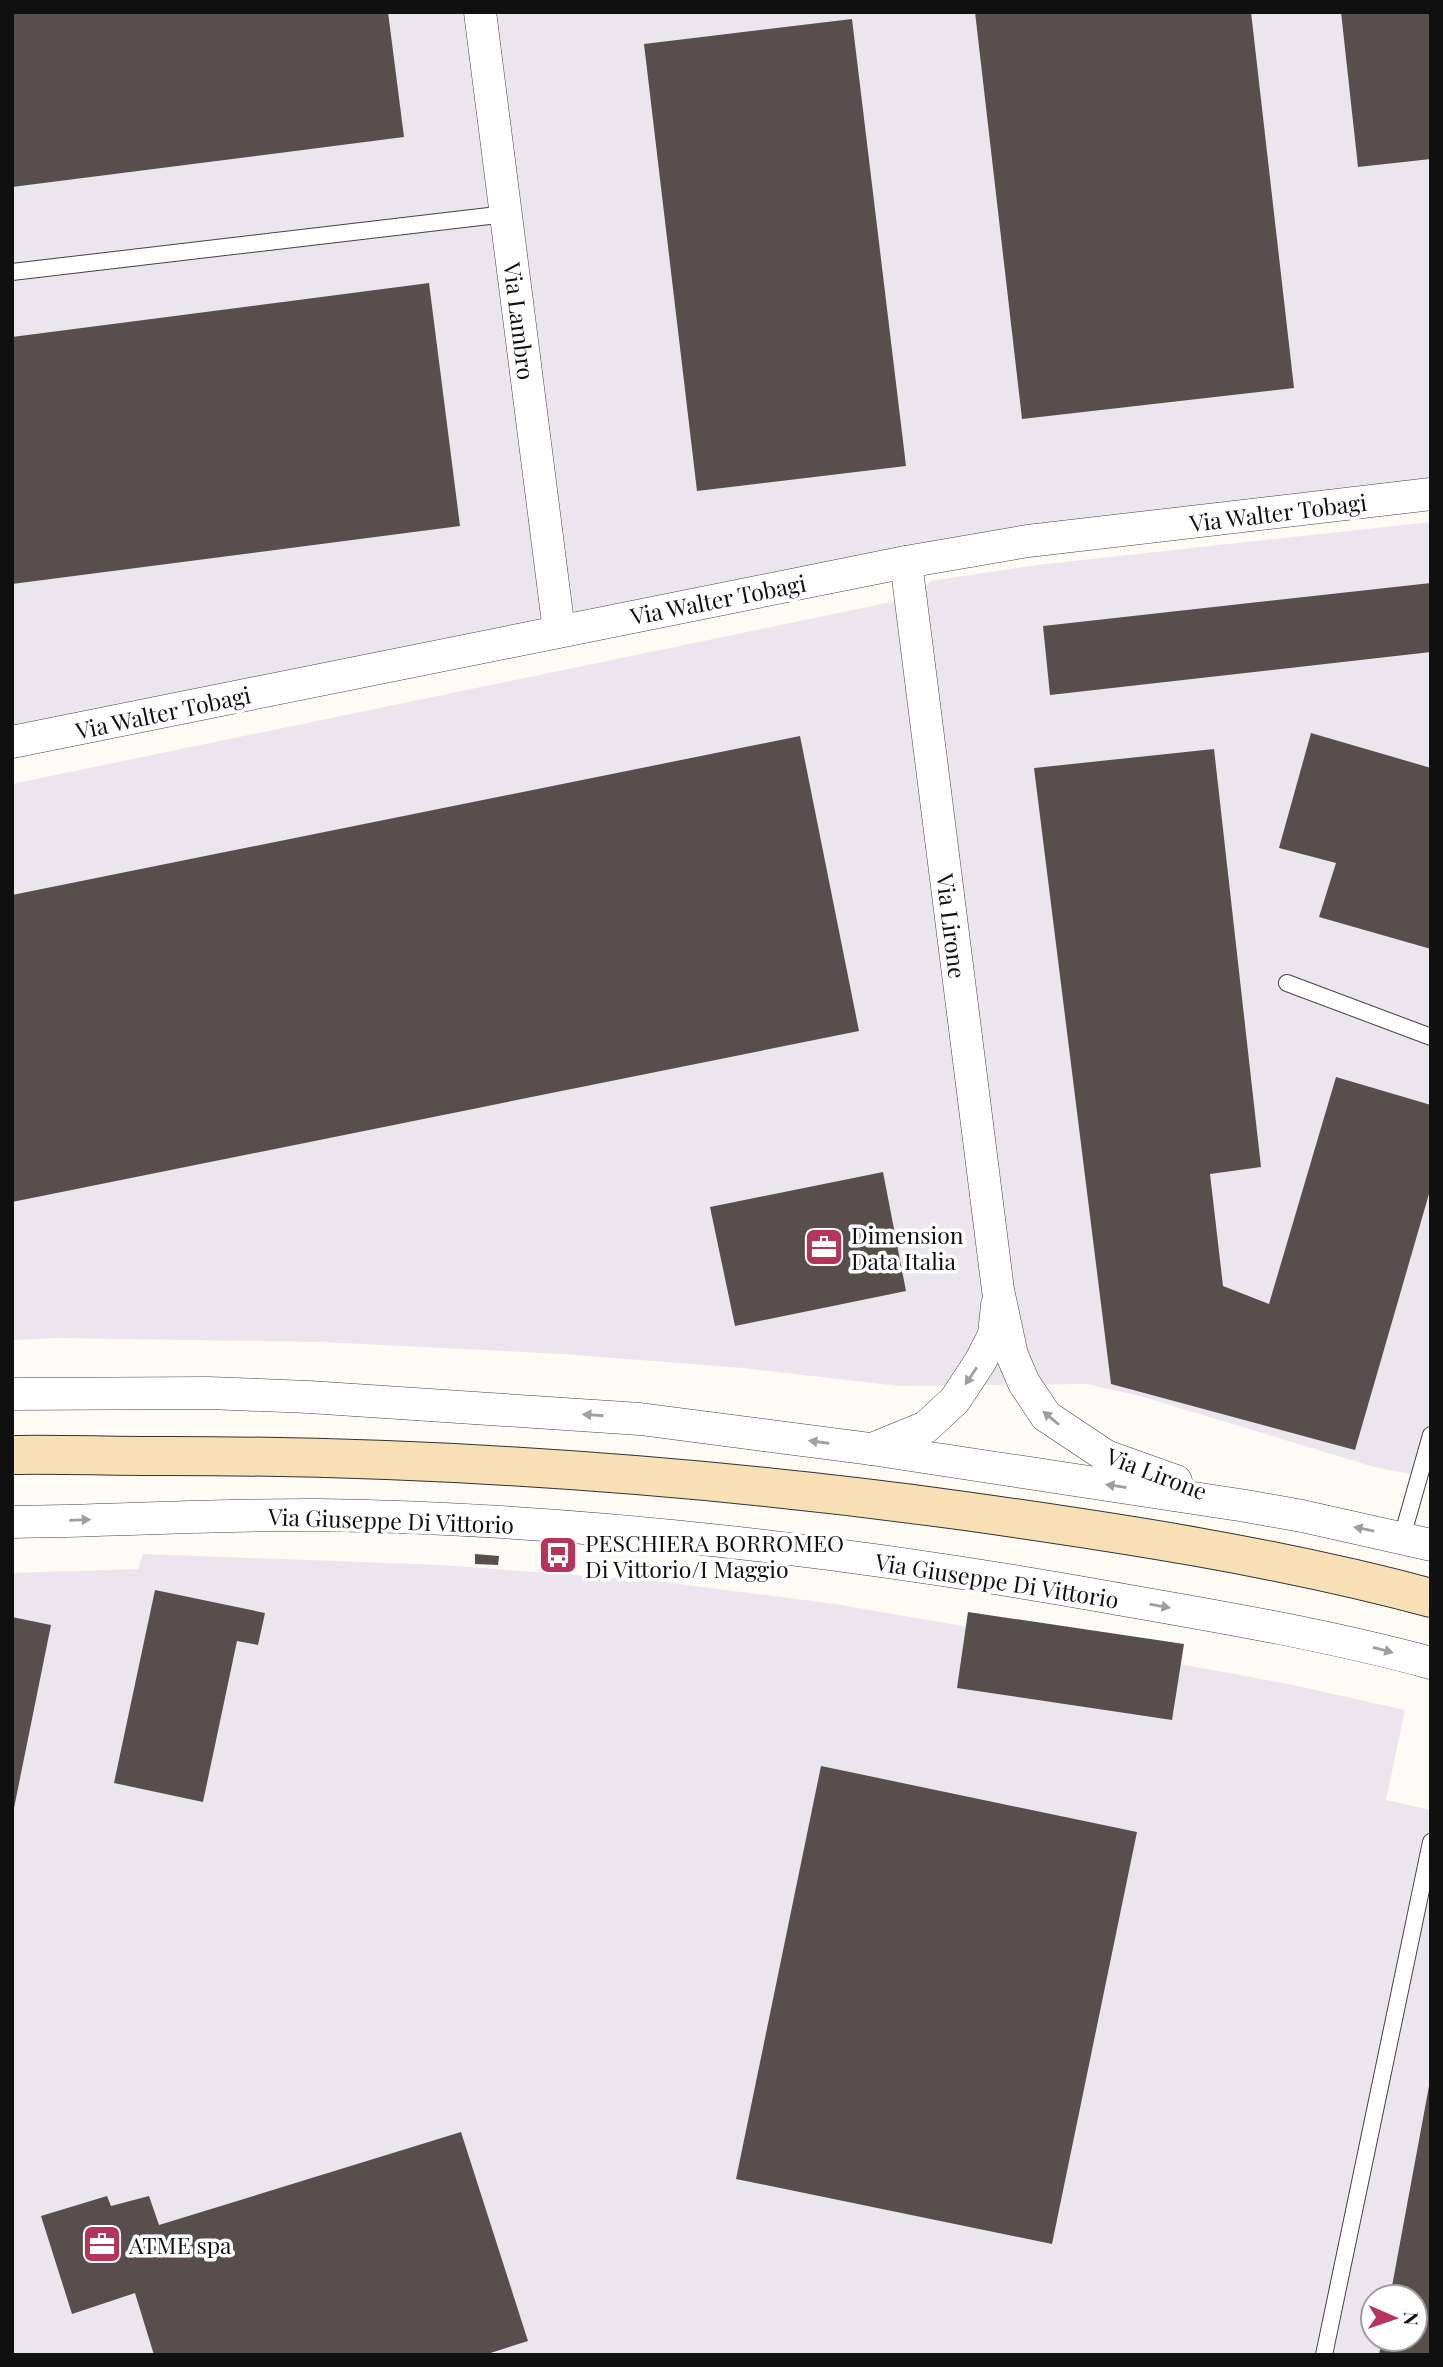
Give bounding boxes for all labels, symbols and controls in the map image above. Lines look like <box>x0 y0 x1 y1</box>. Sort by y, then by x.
street label: Via Lambro <box>497 259 543 382</box>
street label: Via Walter Tobagi <box>1187 486 1369 538</box>
street label: Via Walter Tobagi <box>627 567 809 631</box>
street label: Via Walter Tobagi <box>72 678 254 746</box>
street label: Via Lirone <box>930 871 974 980</box>
place label: Dimension Data Italia <box>851 1219 964 1276</box>
office icon: Dimension Data Italia <box>803 1226 845 1268</box>
one-way arrow <box>964 1367 978 1385</box>
one-way arrow <box>581 1409 603 1420</box>
one-way arrow <box>1043 1411 1060 1426</box>
one-way arrow <box>807 1436 829 1447</box>
street label: Via Lirone <box>1101 1439 1212 1506</box>
one-way arrow <box>1105 1480 1127 1491</box>
street label: Via Giuseppe Di Vittorio <box>266 1500 515 1540</box>
one-way arrow <box>70 1515 92 1526</box>
one-way arrow <box>1353 1524 1375 1535</box>
place label: PESCHIERA BORROMEO Di Vittorio/I Maggio <box>585 1527 844 1584</box>
bus stop icon: PESCHIERA BORROMEO Di Vittorio/I Maggio <box>537 1534 579 1576</box>
street label: Via Giuseppe Di Vittorio <box>872 1545 1121 1615</box>
one-way arrow <box>1149 1601 1171 1612</box>
one-way arrow <box>1372 1645 1394 1656</box>
office icon: ATME spa <box>81 2223 123 2265</box>
place label: ATME spa <box>128 2229 232 2260</box>
north arrow <box>1359 2283 1429 2353</box>
text: N <box>1399 2311 1425 2326</box>

